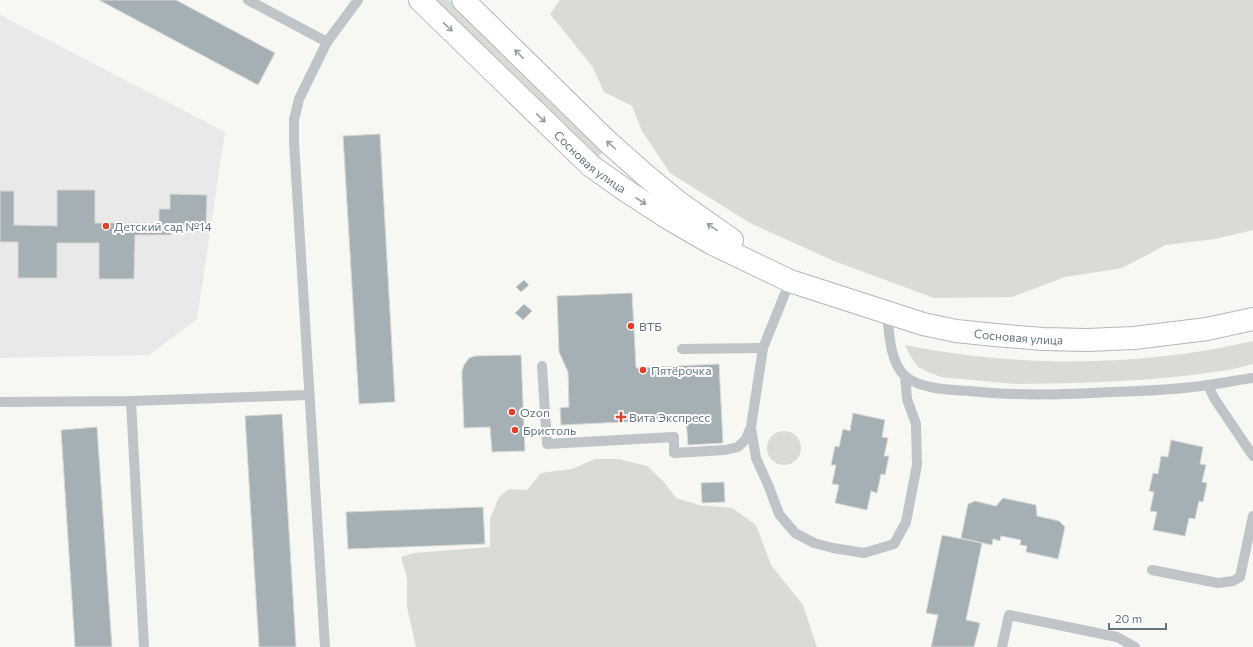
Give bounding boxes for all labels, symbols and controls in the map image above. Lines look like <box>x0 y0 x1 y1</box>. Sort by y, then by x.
one-way arrow <box>443 22 453 32</box>
one-way arrow <box>514 49 524 59</box>
one-way arrow <box>536 113 546 123</box>
street label: Сосновая улица <box>552 128 629 196</box>
one-way arrow <box>607 141 617 150</box>
one-way arrow <box>635 197 646 205</box>
place label: Детский сад №14 <box>114 219 212 233</box>
marker: Детский сад №14 <box>101 221 111 231</box>
one-way arrow <box>707 223 718 231</box>
place label: ВТБ <box>639 319 662 333</box>
marker: ВТБ <box>626 321 636 331</box>
street label: Сосновая улица <box>973 326 1063 346</box>
place label: Пятёрочка <box>651 363 711 377</box>
marker: Пятёрочка <box>638 365 648 375</box>
place label: Ozon <box>520 405 550 419</box>
marker: Ozon <box>507 407 517 417</box>
place label: Вита Экспресс <box>629 410 710 424</box>
marker: Вита Экспресс <box>616 412 626 422</box>
place label: Бристоль <box>523 423 576 437</box>
marker: Бристоль <box>510 425 520 435</box>
scale bar <box>1109 605 1166 631</box>
text: 20 m <box>1115 611 1142 625</box>

